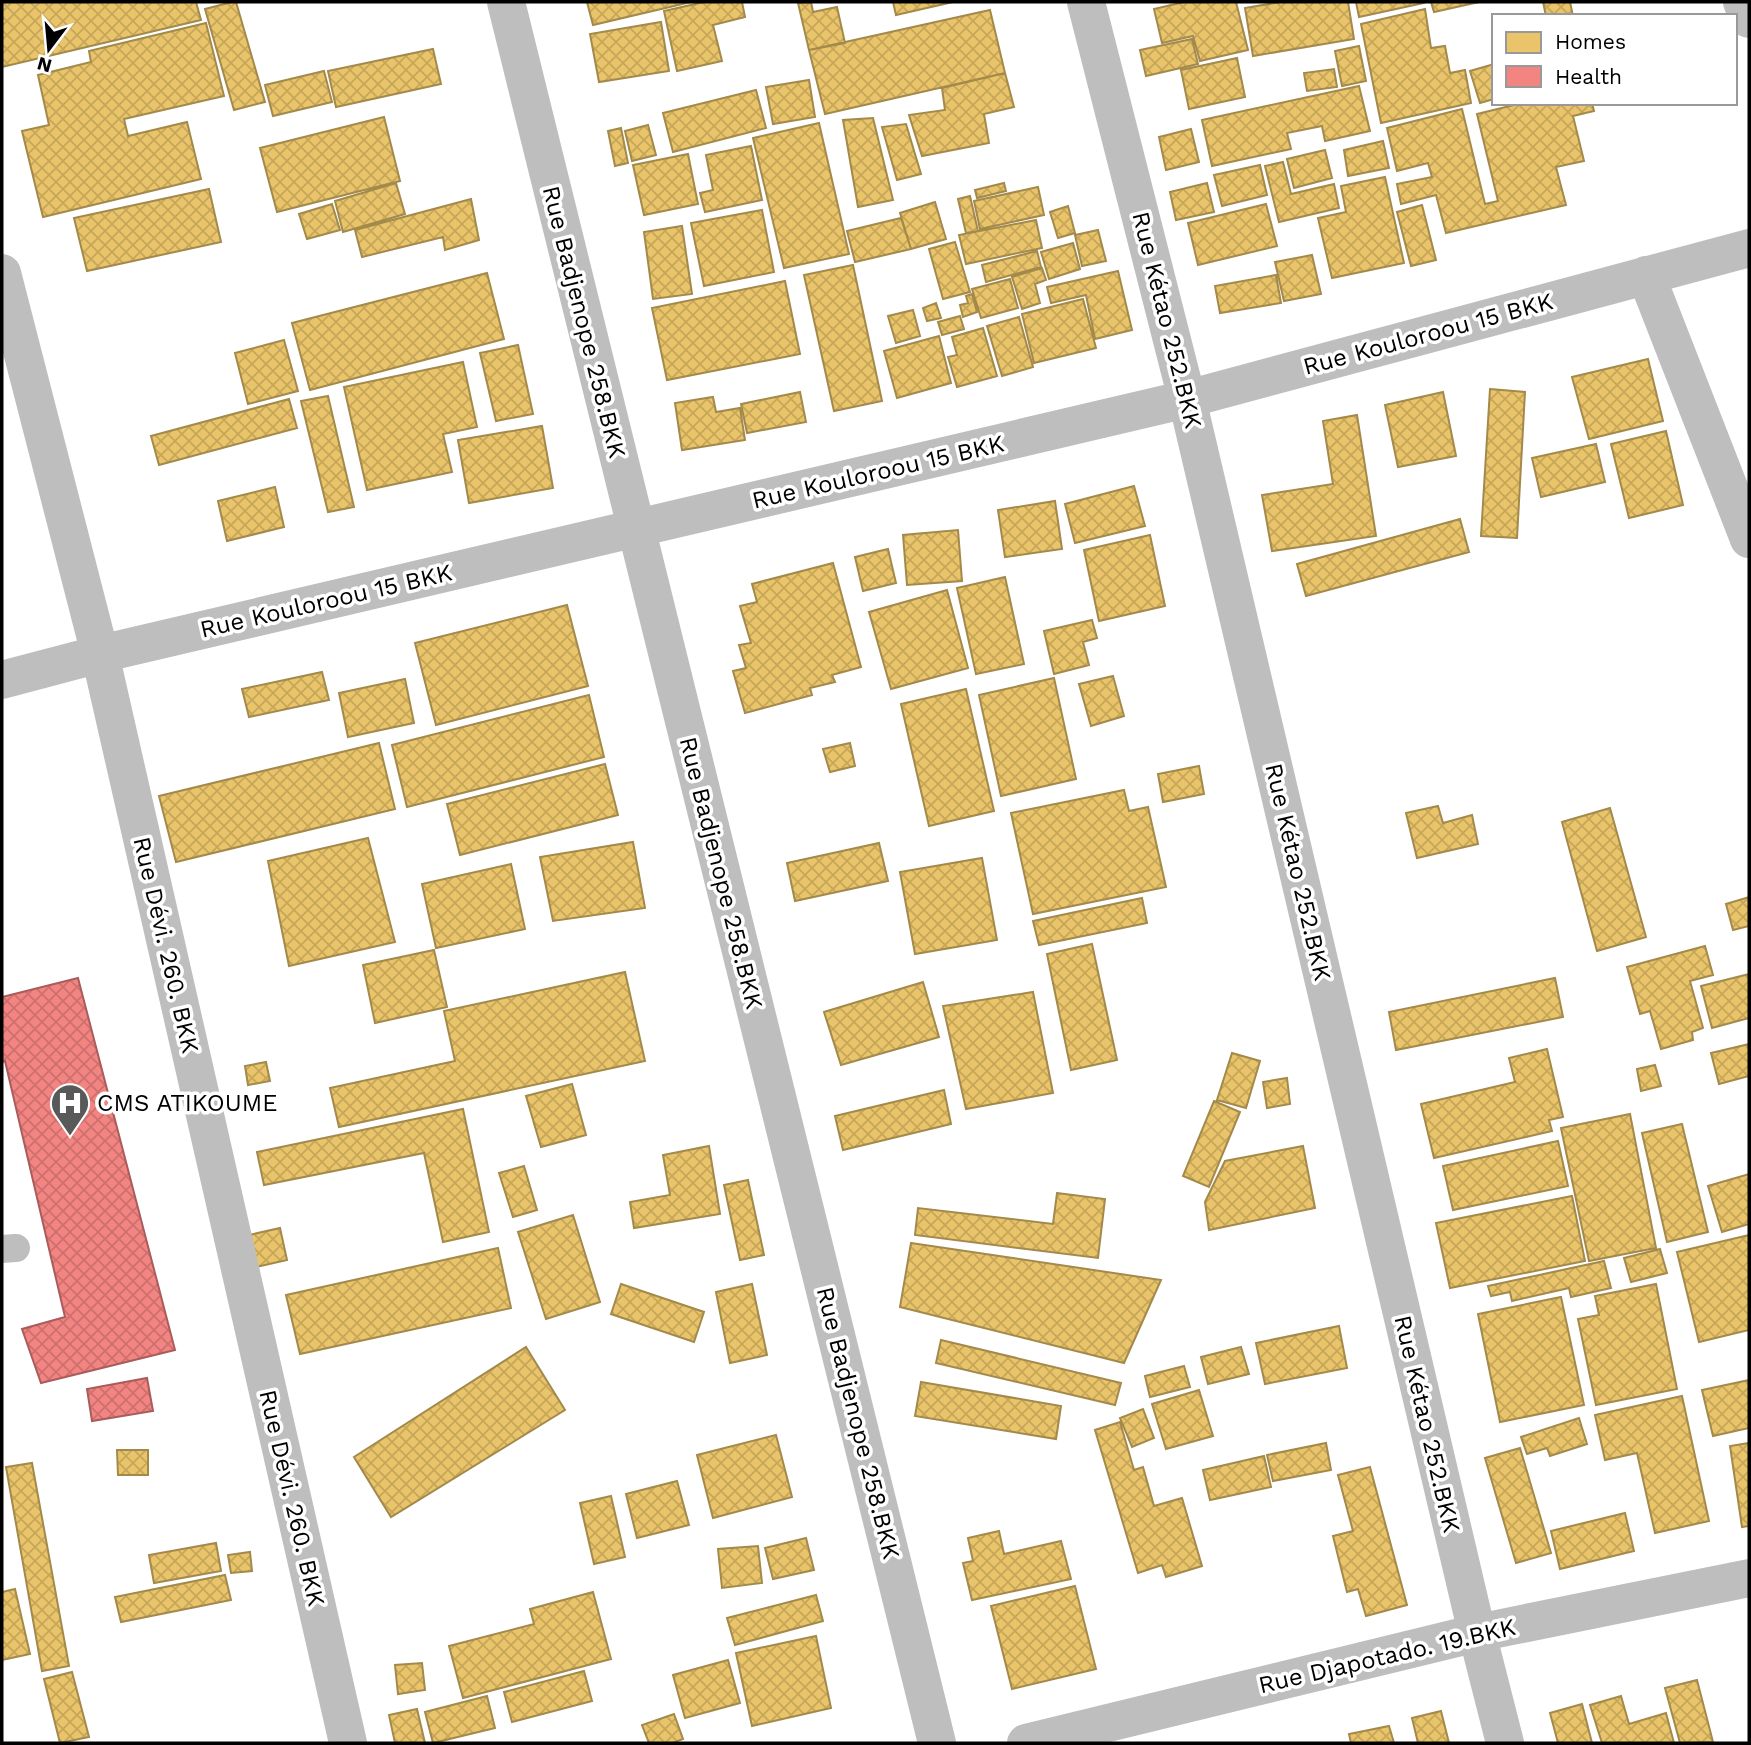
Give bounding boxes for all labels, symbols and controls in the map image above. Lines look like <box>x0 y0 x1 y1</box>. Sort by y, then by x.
north arrow <box>14 14 84 84</box>
legend <box>1492 14 1737 105</box>
text: Homes <box>1555 29 1626 54</box>
text: N <box>35 52 54 78</box>
text: Health <box>1555 64 1622 89</box>
street label: Rue Badjenope 258.BKK <box>537 183 631 461</box>
street label: Rue Kétao 252.BKK <box>1127 209 1208 432</box>
street label: Rue Kouloroou 15 BKK <box>1300 287 1556 381</box>
street label: Rue Kouloroou 15 BKK <box>749 429 1007 515</box>
street label: Rue Kouloroou 15 BKK <box>197 558 455 644</box>
street label: Rue Badjenope 258.BKK <box>674 734 768 1012</box>
street label: Rue Kétao 252.BKK <box>1259 760 1337 984</box>
street label: Rue Dévi. 260. BKK <box>127 834 205 1056</box>
hospital icon: CMS ATIKOUME <box>49 1082 91 1137</box>
place label: CMS ATIKOUME <box>97 1089 278 1117</box>
street label: Rue Badjenope 258.BKK <box>811 1284 905 1562</box>
street label: Rue Kétao 252.BKK <box>1388 1312 1466 1536</box>
street label: Rue Dévi. 260. BKK <box>253 1387 331 1609</box>
street label: Rue Djapotado. 19.BKK <box>1256 1613 1519 1699</box>

